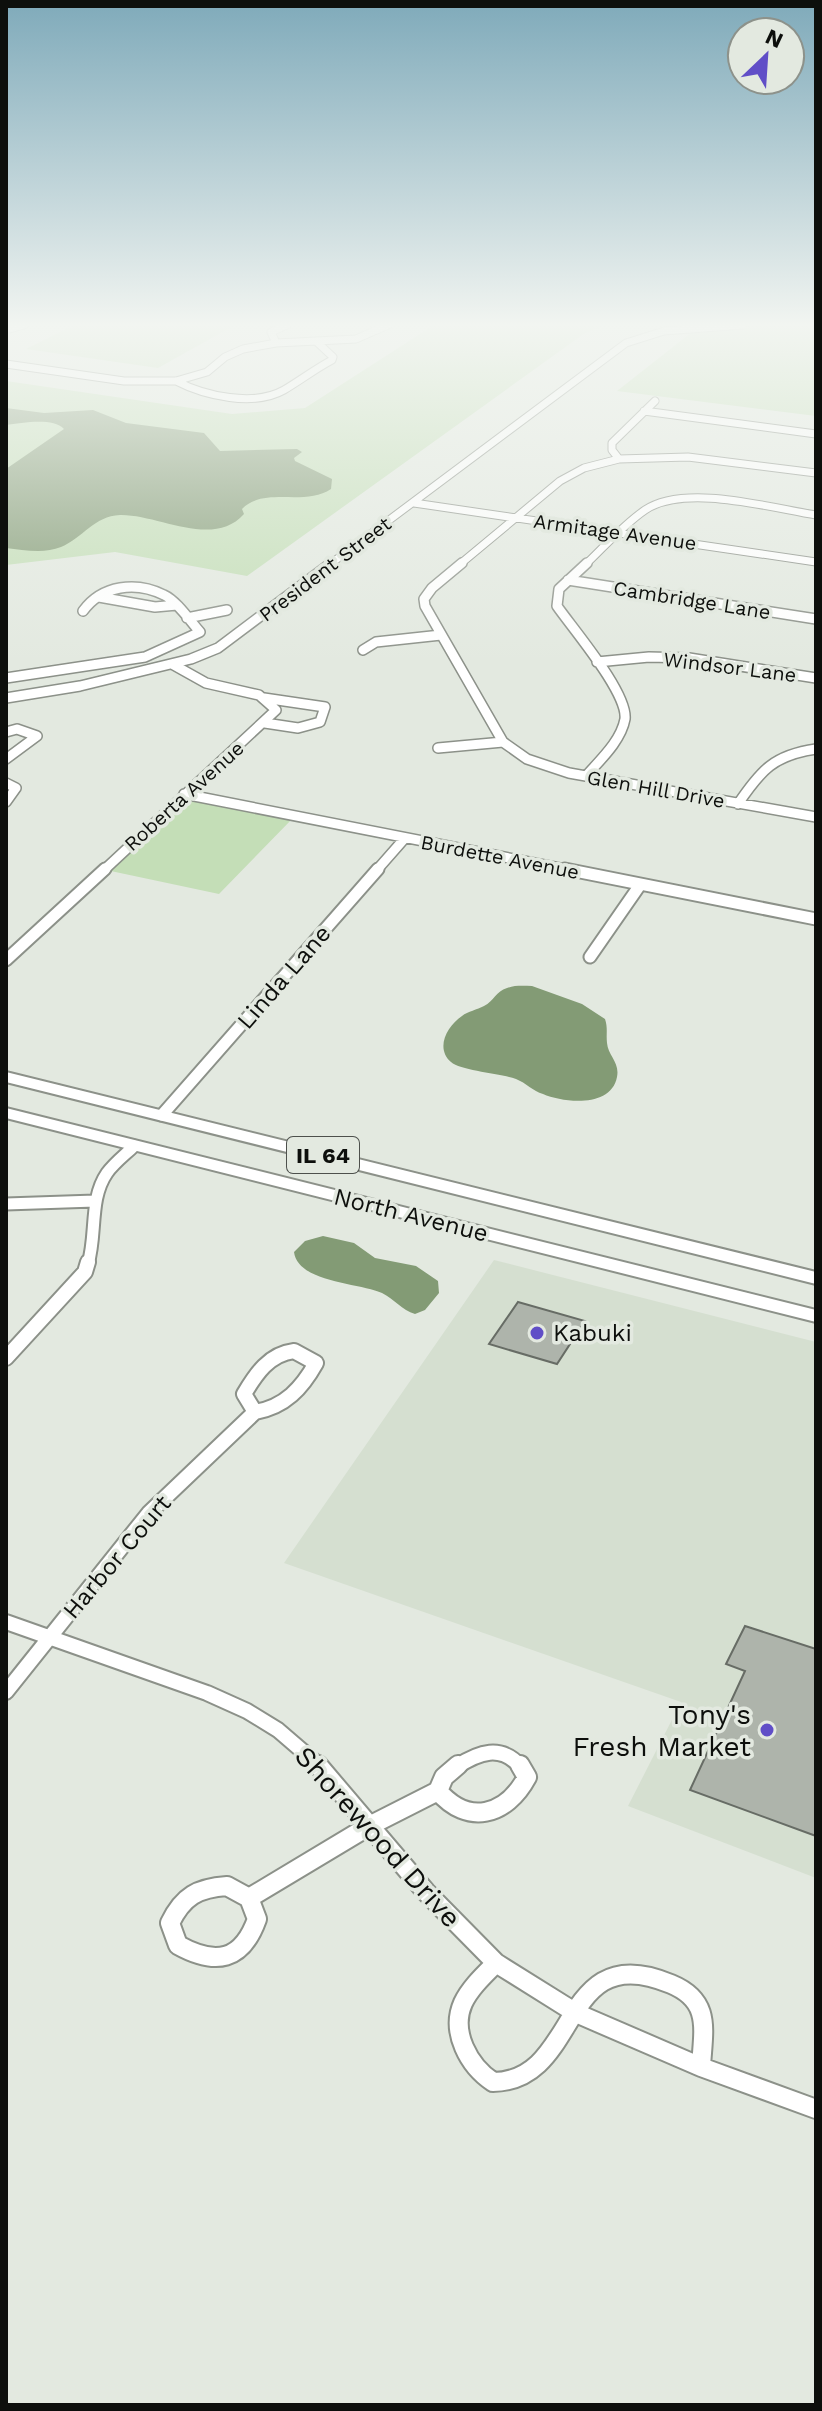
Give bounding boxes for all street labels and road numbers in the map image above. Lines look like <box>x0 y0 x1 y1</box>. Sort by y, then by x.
street label: Armitage Avenue <box>532 509 698 555</box>
street label: President Street <box>254 511 396 626</box>
street label: Cambridge Lane <box>612 576 772 624</box>
street label: Windsor Lane <box>662 647 798 687</box>
street label: Roberta Avenue <box>119 736 249 856</box>
street label: Glen Hill Drive <box>585 765 727 813</box>
street label: Burdette Avenue <box>419 830 581 884</box>
street label: Linda Lane <box>231 919 337 1035</box>
road number: IL 64 <box>287 1137 359 1173</box>
street label: North Avenue <box>331 1182 491 1248</box>
street label: Harbor Court <box>57 1490 177 1624</box>
street label: Shorewood Drive <box>288 1740 468 1934</box>

